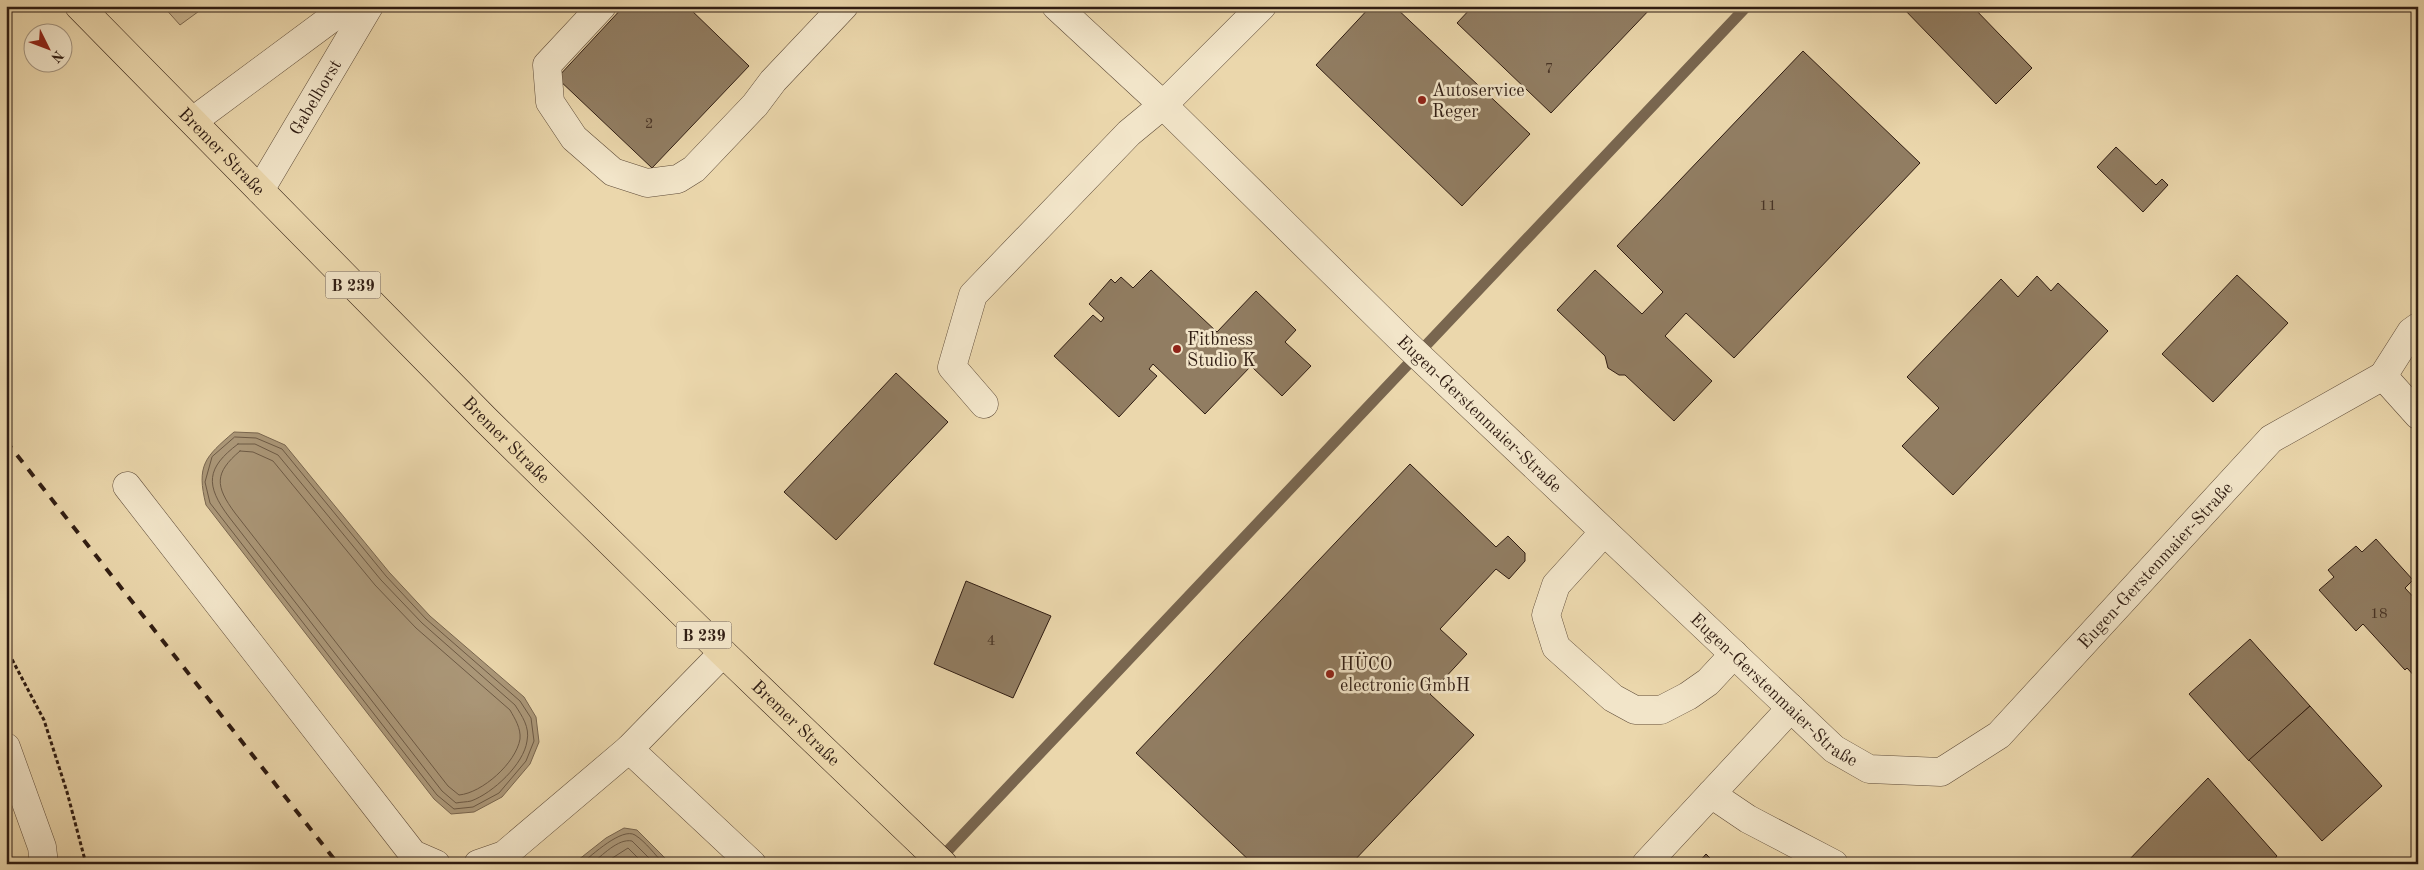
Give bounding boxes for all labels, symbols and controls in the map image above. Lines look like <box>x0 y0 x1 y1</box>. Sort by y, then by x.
north arrow <box>22 22 72 72</box>
text: N <box>48 47 66 65</box>
street label: Gabelhorst <box>287 57 345 139</box>
house number: 7 <box>1545 62 1553 77</box>
place label: Autoservice Reger <box>1432 82 1525 121</box>
marker: Autoservice Reger <box>1416 94 1428 106</box>
street label: Bremer Straße <box>175 105 268 199</box>
house number: 2 <box>645 117 653 132</box>
house number: 11 <box>1759 199 1777 214</box>
road number: B 239 <box>326 272 380 298</box>
place label: Fitbness Studio K <box>1187 331 1256 370</box>
street label: Eugen-Gerstenmaier-Straße <box>1393 333 1565 496</box>
marker: Fitbness Studio K <box>1171 343 1183 355</box>
street label: Bremer Straße <box>459 394 553 487</box>
street label: Eugen-Gerstenmaier-Straße <box>2075 479 2237 652</box>
house number: 18 <box>2370 607 2388 622</box>
street label: Eugen-Gerstenmaier-Straße <box>1687 610 1860 770</box>
road number: B 239 <box>676 622 732 648</box>
house number: 4 <box>987 634 995 649</box>
place label: HÜCO electronic GmbH <box>1340 652 1470 695</box>
marker: HÜCO electronic GmbH <box>1324 668 1336 680</box>
street label: Bremer Straße <box>748 678 843 770</box>

